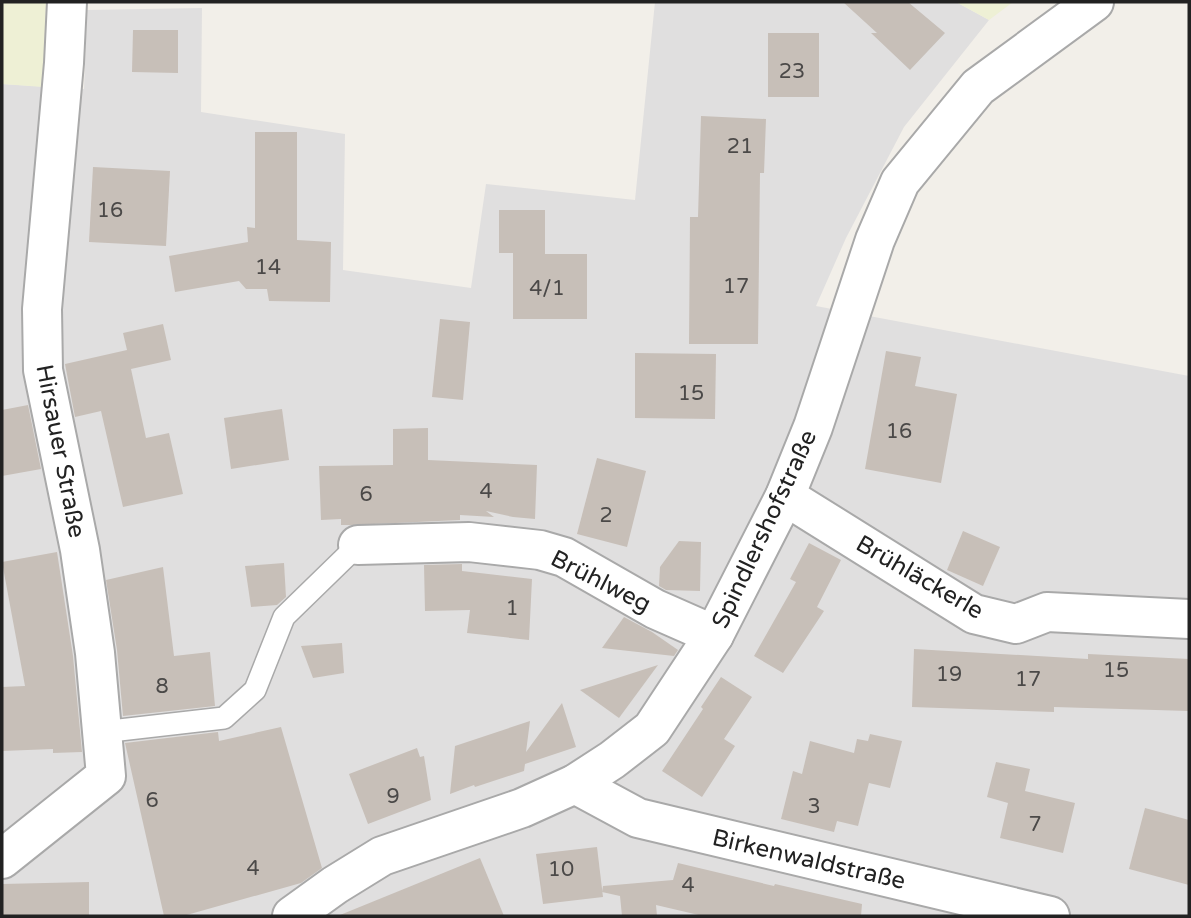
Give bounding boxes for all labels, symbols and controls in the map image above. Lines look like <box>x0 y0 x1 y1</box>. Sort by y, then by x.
house number: 23 <box>779 59 805 84</box>
house number: 21 <box>727 134 753 159</box>
house number: 16 <box>97 198 123 223</box>
house number: 14 <box>255 255 281 280</box>
house number: 17 <box>723 274 749 299</box>
house number: 4/1 <box>529 276 565 301</box>
street label: Hirsauer Straße <box>29 362 92 540</box>
house number: 15 <box>678 381 704 406</box>
house number: 16 <box>886 419 912 444</box>
street label: Spindlershofstraße <box>706 425 823 633</box>
house number: 4 <box>479 479 493 504</box>
house number: 6 <box>359 482 373 507</box>
house number: 2 <box>599 503 613 528</box>
street label: Brühläckerle <box>851 529 989 626</box>
street label: Brühlweg <box>546 544 656 619</box>
house number: 1 <box>505 596 519 621</box>
house number: 15 <box>1103 658 1129 683</box>
house number: 19 <box>936 662 962 687</box>
house number: 17 <box>1015 667 1041 692</box>
house number: 8 <box>155 674 169 699</box>
house number: 9 <box>386 784 400 809</box>
house number: 6 <box>145 788 159 813</box>
house number: 3 <box>807 794 821 819</box>
house number: 7 <box>1028 812 1042 837</box>
street label: Birkenwaldstraße <box>709 823 908 896</box>
house number: 4 <box>246 856 260 881</box>
house number: 10 <box>548 857 574 882</box>
house number: 4 <box>681 873 695 898</box>

